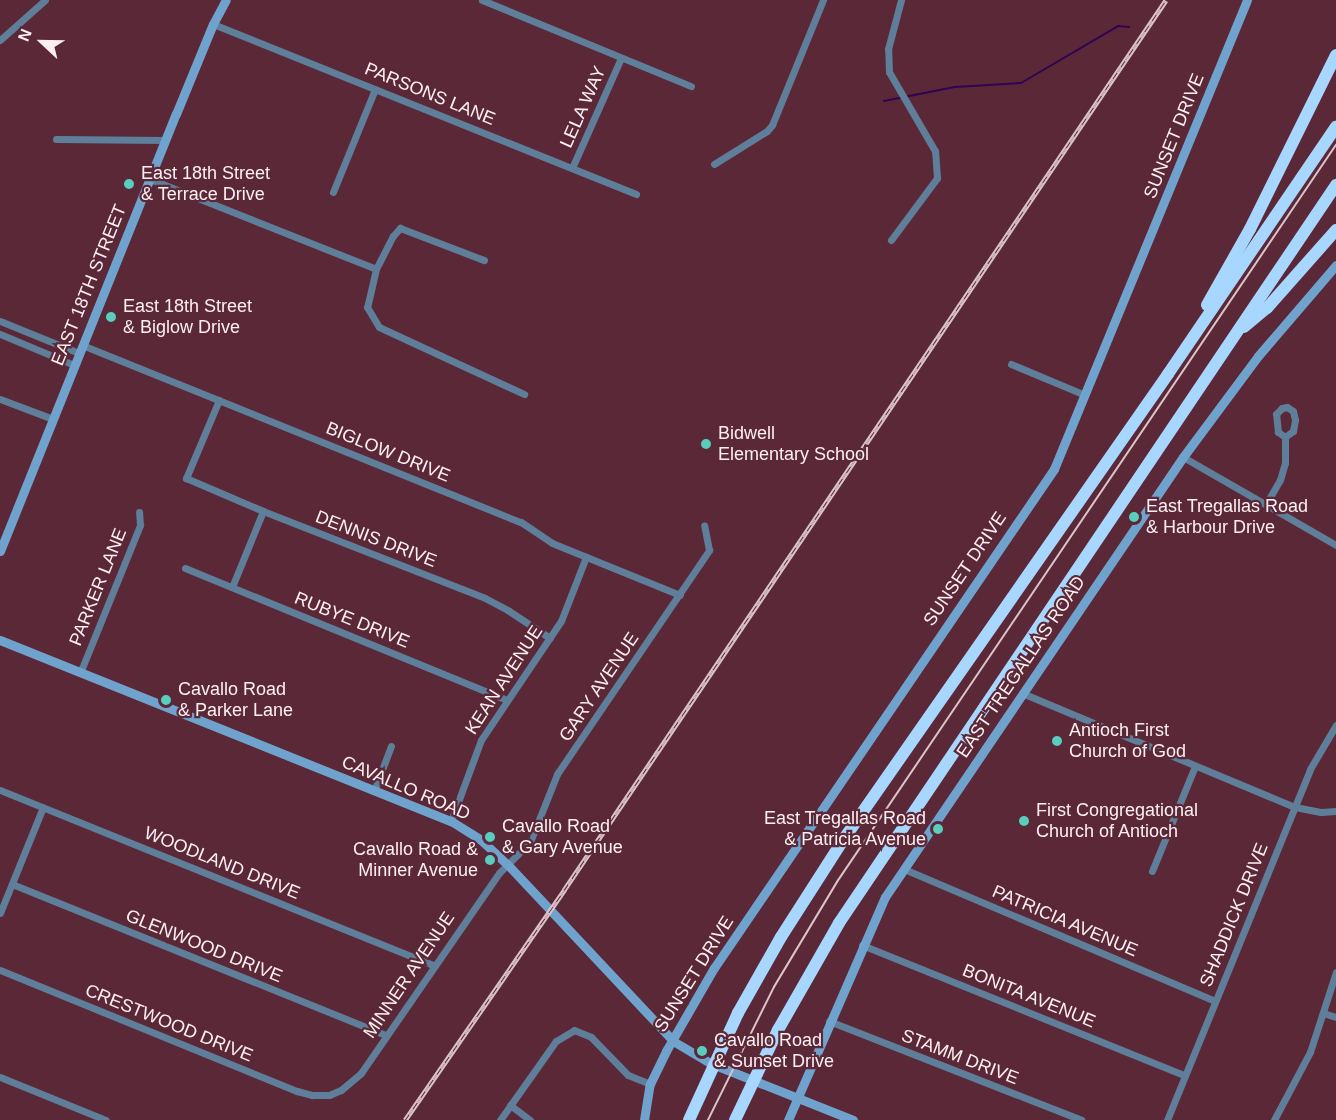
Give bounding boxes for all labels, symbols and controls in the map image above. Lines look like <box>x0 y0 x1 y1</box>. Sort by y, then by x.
north arrow <box>12 12 72 72</box>
text: N <box>15 27 35 44</box>
street label: PARSONS LANE <box>362 58 498 130</box>
street label: LELA WAY <box>555 62 611 152</box>
street label: SUNSET DRIVE <box>1139 70 1209 202</box>
place label: East 18th Street & Terrace Drive <box>141 163 270 206</box>
marker: East 18th Street & Terrace Drive <box>122 177 136 191</box>
street label: EAST 18TH STREET <box>47 201 131 369</box>
place label: East 18th Street & Biglow Drive <box>123 296 252 338</box>
marker: East 18th Street & Biglow Drive <box>104 310 118 324</box>
street label: BIGLOW DRIVE <box>323 417 453 487</box>
place label: Bidwell Elementary School <box>718 423 869 466</box>
marker: Bidwell Elementary School <box>699 437 713 451</box>
place label: East Tregallas Road & Harbour Drive <box>1146 496 1308 538</box>
street label: DENNIS DRIVE <box>312 506 440 572</box>
street label: SUNSET DRIVE <box>919 508 1011 630</box>
marker: East Tregallas Road & Harbour Drive <box>1127 510 1141 524</box>
street label: PARKER LANE <box>65 525 131 649</box>
street label: EAST TREGALLAS ROAD <box>952 572 1090 762</box>
street label: RUBYE DRIVE <box>291 587 413 653</box>
street label: KEAN AVENUE <box>460 621 548 739</box>
street label: GARY AVENUE <box>554 628 644 746</box>
place label: Cavallo Road & Parker Lane <box>178 679 293 722</box>
marker: Cavallo Road & Parker Lane <box>159 693 173 707</box>
place label: Antioch First Church of God <box>1069 720 1186 762</box>
marker: Antioch First Church of God <box>1050 734 1064 748</box>
street label: CAVALLO ROAD <box>339 751 473 825</box>
place label: First Congregational Church of Antioch <box>1036 800 1198 842</box>
place label: East Tregallas Road & Patricia Avenue <box>764 808 926 850</box>
marker: First Congregational Church of Antioch <box>1017 814 1031 828</box>
place label: Cavallo Road & Gary Avenue <box>502 816 624 858</box>
street label: WOODLAND DRIVE <box>141 822 303 904</box>
marker: East Tregallas Road & Patricia Avenue <box>931 822 945 836</box>
marker: Cavallo Road & Gary Avenue <box>483 830 497 844</box>
place label: Cavallo Road & Minner Avenue <box>353 839 478 882</box>
street label: SHADDICK DRIVE <box>1195 840 1273 990</box>
marker: Cavallo Road & Minner Avenue <box>483 853 497 867</box>
street label: PATRICIA AVENUE <box>988 880 1142 962</box>
street label: GLENWOOD DRIVE <box>123 905 285 987</box>
street label: MINNER AVENUE <box>358 907 460 1043</box>
street label: SUNSET DRIVE <box>650 912 738 1036</box>
street label: BONITA AVENUE <box>958 959 1100 1033</box>
street label: CRESTWOOD DRIVE <box>82 979 256 1067</box>
street label: STAMM DRIVE <box>898 1025 1022 1089</box>
place label: Cavallo Road & Sunset Drive <box>714 1030 834 1072</box>
marker: Cavallo Road & Sunset Drive <box>695 1044 709 1058</box>

